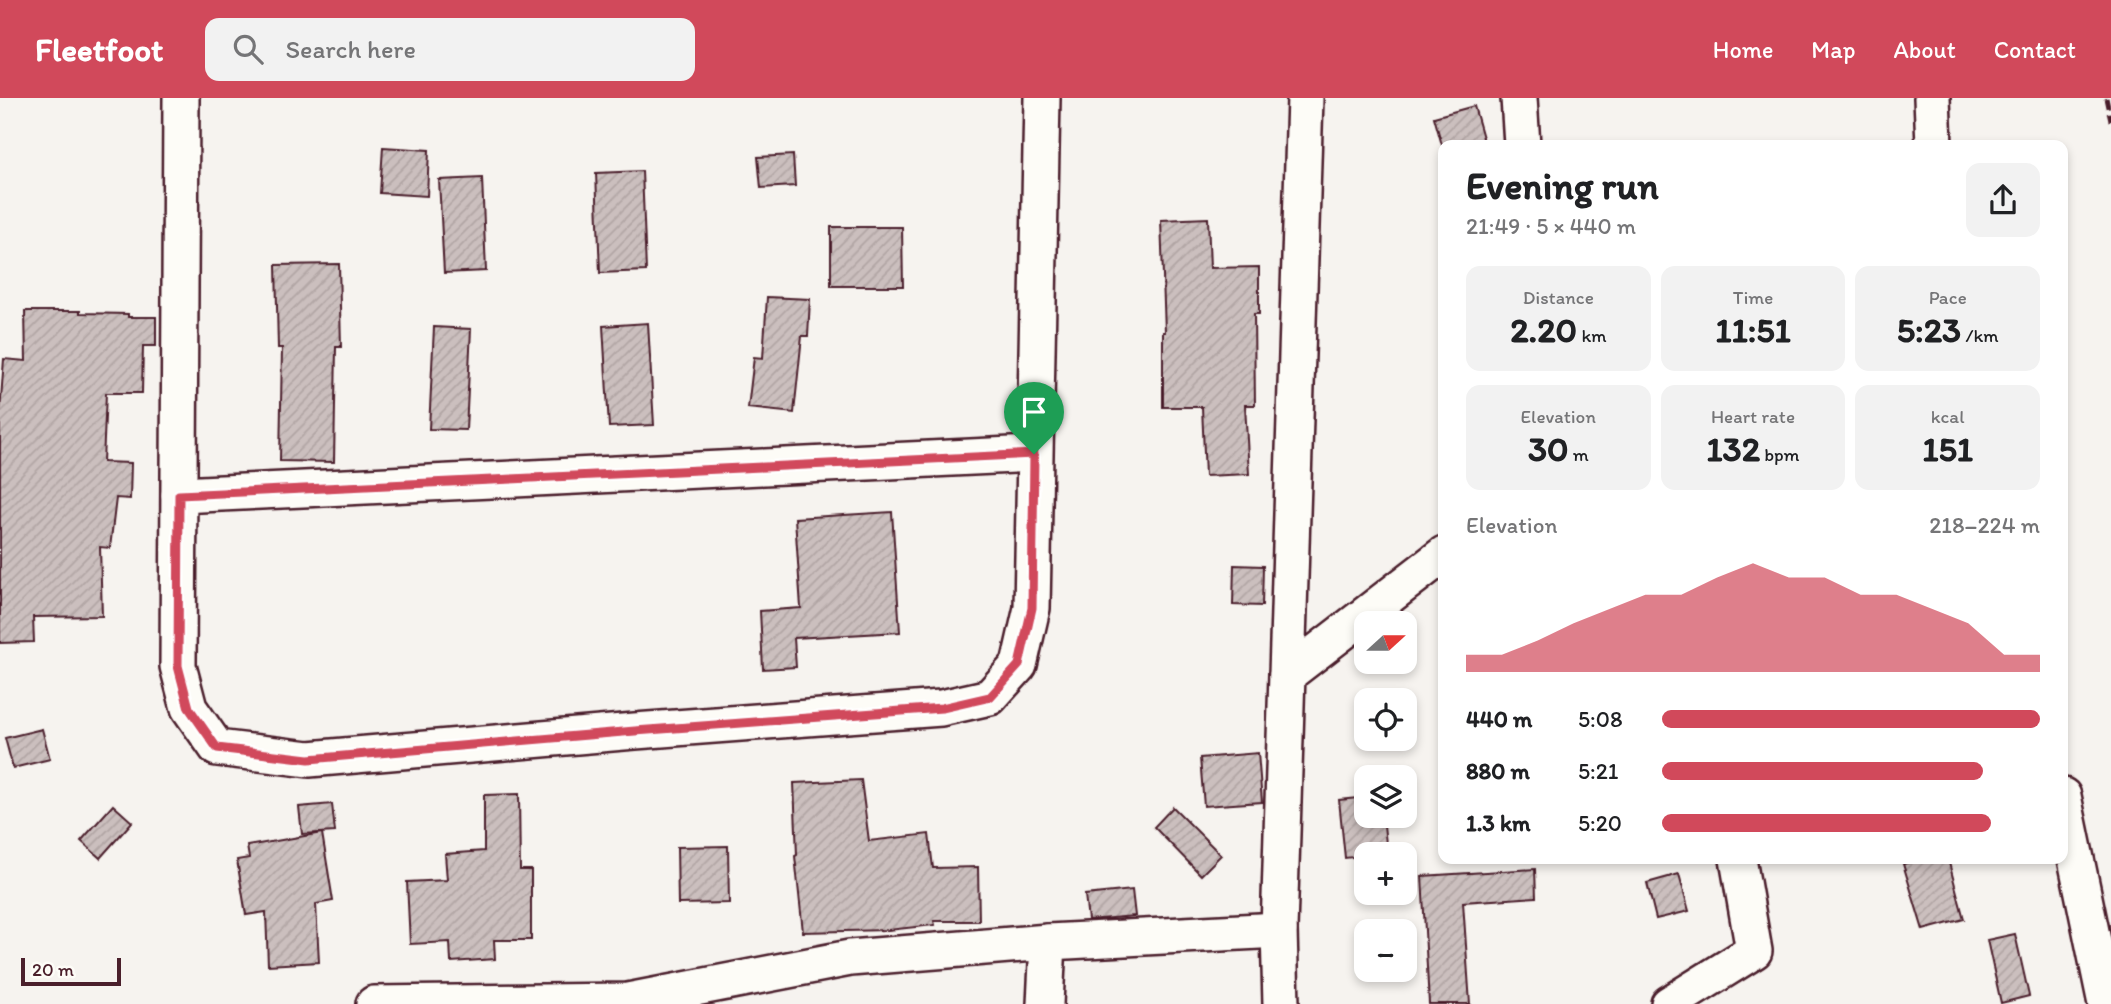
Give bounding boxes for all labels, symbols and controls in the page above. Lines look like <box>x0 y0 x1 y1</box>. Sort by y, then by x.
search box <box>205 18 695 81</box>
text: Fleetfoot <box>35 30 163 69</box>
icon: search <box>229 30 267 68</box>
text: Search here <box>285 33 416 65</box>
text: Home <box>1713 35 1773 64</box>
text: Map <box>1811 35 1855 64</box>
text: About <box>1893 35 1956 64</box>
text: Contact <box>1994 35 2076 64</box>
text: Evening run <box>1466 163 1659 209</box>
button: share <box>1966 163 2040 237</box>
text: 21:49 · 5 × 440 m <box>1466 212 1636 240</box>
text: Distance <box>1523 286 1594 309</box>
text: Time <box>1733 286 1773 309</box>
text: Pace <box>1929 286 1967 309</box>
text: 2.20 <box>1510 309 1577 351</box>
text: 11:51 <box>1715 309 1791 351</box>
text: 5:23 <box>1897 309 1961 351</box>
text: km <box>1577 324 1607 347</box>
text: /km <box>1961 324 1999 347</box>
pin <box>1004 382 1064 454</box>
icon: arrive <box>1015 393 1053 431</box>
text: Elevation <box>1521 405 1596 428</box>
text: Heart rate <box>1711 405 1795 428</box>
text: kcal <box>1931 405 1965 428</box>
text: 30 <box>1528 428 1569 470</box>
text: 132 <box>1706 428 1760 470</box>
text: 151 <box>1922 428 1973 470</box>
text: m <box>1569 443 1589 466</box>
text: bpm <box>1760 443 1800 466</box>
text: Elevation <box>1466 511 1557 539</box>
text: 218–224 m <box>1929 511 2040 539</box>
north arrow <box>1354 611 1418 674</box>
map controls <box>1354 611 1417 982</box>
button: locate <box>1354 688 1417 751</box>
text: 440 m <box>1466 705 1532 733</box>
text: 5:08 <box>1578 705 1622 733</box>
text: 880 m <box>1466 757 1530 785</box>
text: 5:21 <box>1578 757 1618 785</box>
button: layers <box>1354 765 1417 828</box>
text: 1.3 km <box>1466 809 1530 837</box>
text: 5:20 <box>1578 809 1622 837</box>
button: + <box>1354 842 1417 905</box>
button: − <box>1354 919 1417 982</box>
scale bar <box>21 955 121 987</box>
text: 20 m <box>32 958 74 981</box>

